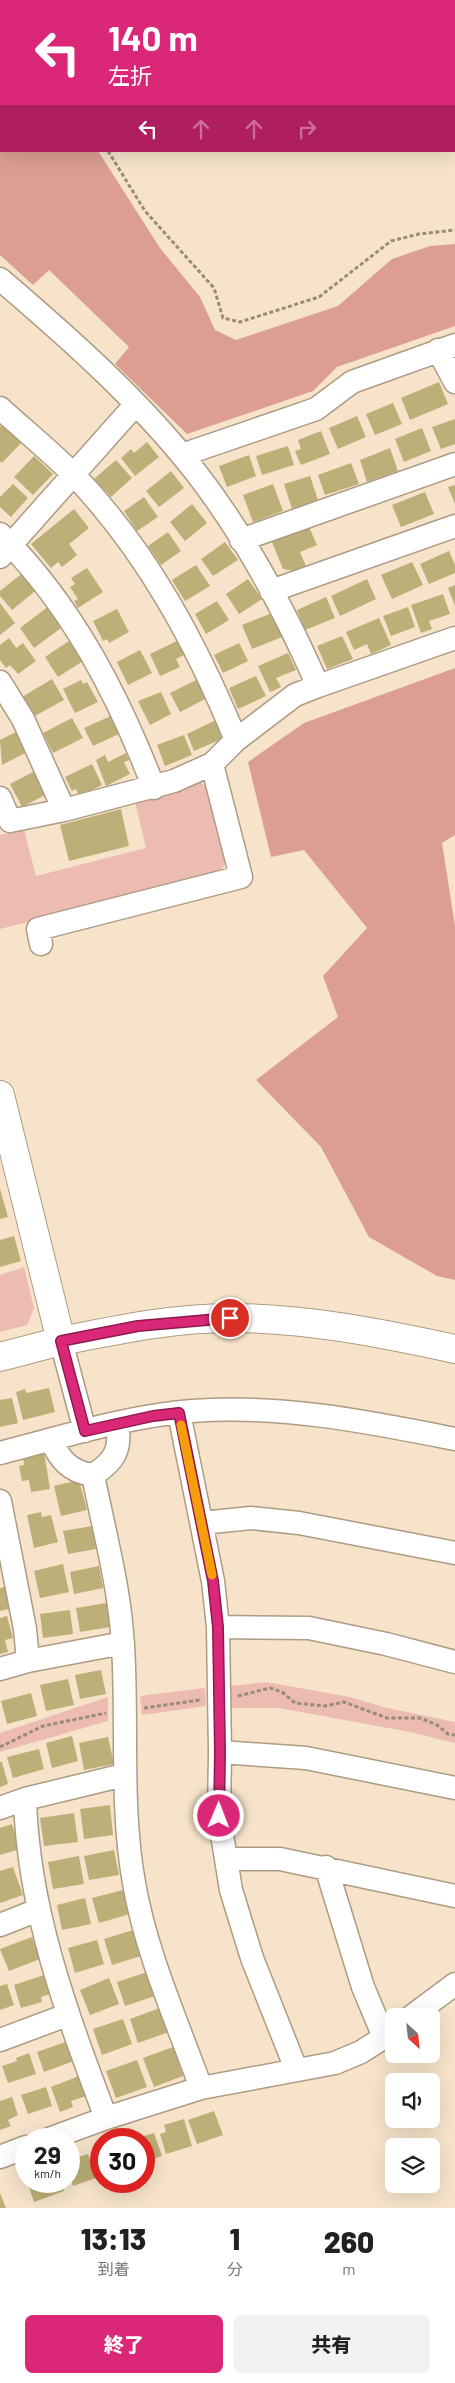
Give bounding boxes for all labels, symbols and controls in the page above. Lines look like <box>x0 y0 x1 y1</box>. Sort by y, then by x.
text: 140 m <box>108 16 198 58</box>
icon: left <box>25 20 90 85</box>
text: 左折 <box>108 62 152 88</box>
icon: left <box>134 115 162 143</box>
icon: ahead <box>187 115 215 143</box>
icon: ahead <box>240 115 268 143</box>
icon: right <box>293 115 321 143</box>
pin <box>209 1297 251 1339</box>
icon: arrive <box>216 1304 244 1332</box>
position arrow <box>192 1789 244 1841</box>
north arrow <box>385 2008 440 2062</box>
map controls <box>385 2008 440 2193</box>
button: sound <box>385 2073 440 2128</box>
speed limit sign: 30 <box>90 2128 155 2193</box>
button: layers <box>385 2138 440 2193</box>
text: 29 <box>34 2139 61 2169</box>
text: km/h <box>34 2166 61 2180</box>
text: 13:13 <box>81 2220 146 2256</box>
text: 1 <box>230 2220 240 2256</box>
text: 260 <box>324 2223 374 2259</box>
text: 到着 <box>97 2259 129 2278</box>
text: 分 <box>227 2259 243 2278</box>
text: m <box>342 2259 356 2278</box>
button: 終了 <box>25 2315 223 2373</box>
button: 共有 <box>233 2315 430 2373</box>

